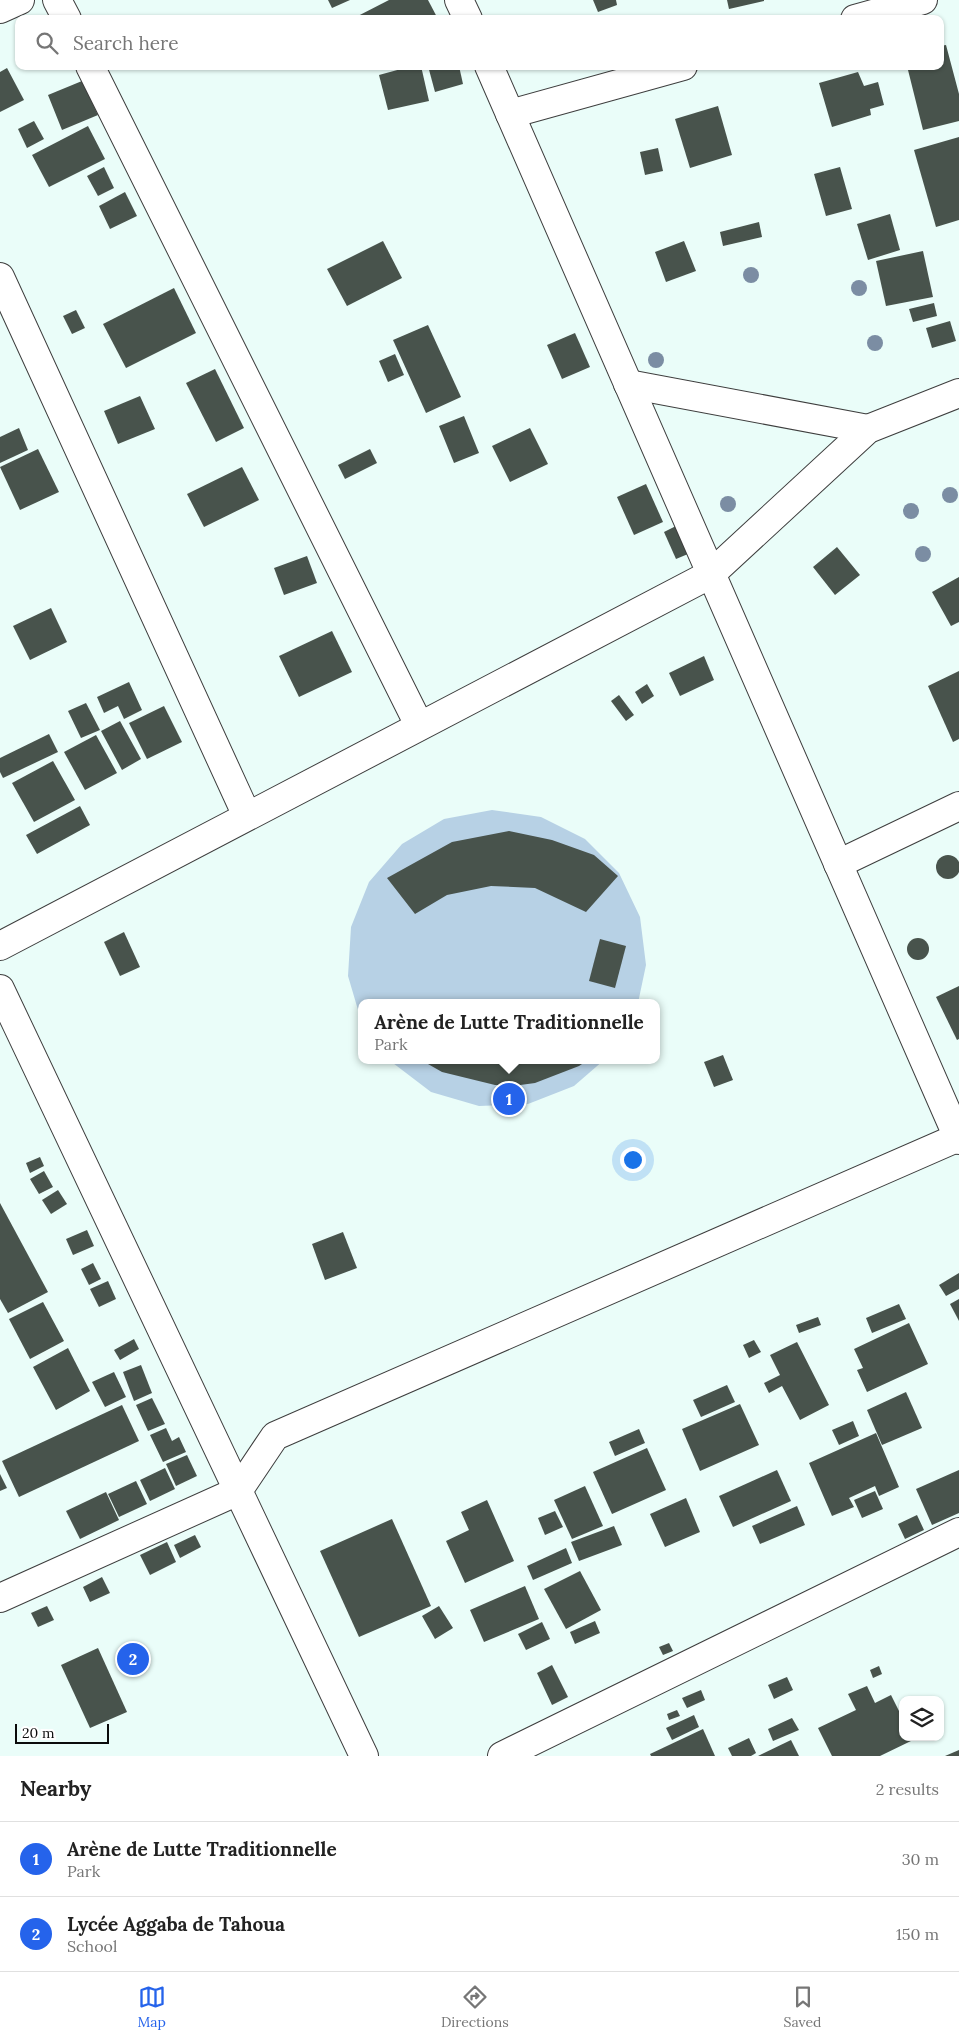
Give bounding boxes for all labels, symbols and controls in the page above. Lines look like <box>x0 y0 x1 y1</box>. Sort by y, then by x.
search box <box>15 15 944 70</box>
icon: search <box>33 29 61 57</box>
text: Search here <box>73 31 179 55</box>
popup <box>358 999 660 1064</box>
text: Arène de Lutte Traditionnelle <box>374 1010 644 1034</box>
text: Park <box>374 1034 407 1054</box>
pin: 1 <box>493 1080 525 1118</box>
your location <box>620 1147 646 1173</box>
pin: 2 <box>117 1640 149 1678</box>
map controls <box>899 1696 944 1741</box>
button: layers <box>899 1696 944 1741</box>
scale bar <box>15 1721 109 1744</box>
text: 20 m <box>22 1724 54 1742</box>
text: Nearby <box>20 1775 91 1802</box>
text: 2 results <box>876 1779 939 1799</box>
text: Arène de Lutte Traditionnelle <box>67 1837 337 1861</box>
text: 1 <box>33 1849 39 1869</box>
text: 30 m <box>902 1849 939 1869</box>
text: Park <box>67 1861 100 1881</box>
text: Lycée Aggaba de Tahoua <box>67 1912 285 1936</box>
text: 2 <box>32 1924 40 1944</box>
text: 150 m <box>896 1924 939 1944</box>
text: School <box>67 1936 117 1956</box>
tab: Map <box>137 1983 166 2031</box>
tab: Directions <box>441 1983 509 2031</box>
tab: Saved <box>784 1983 822 2031</box>

